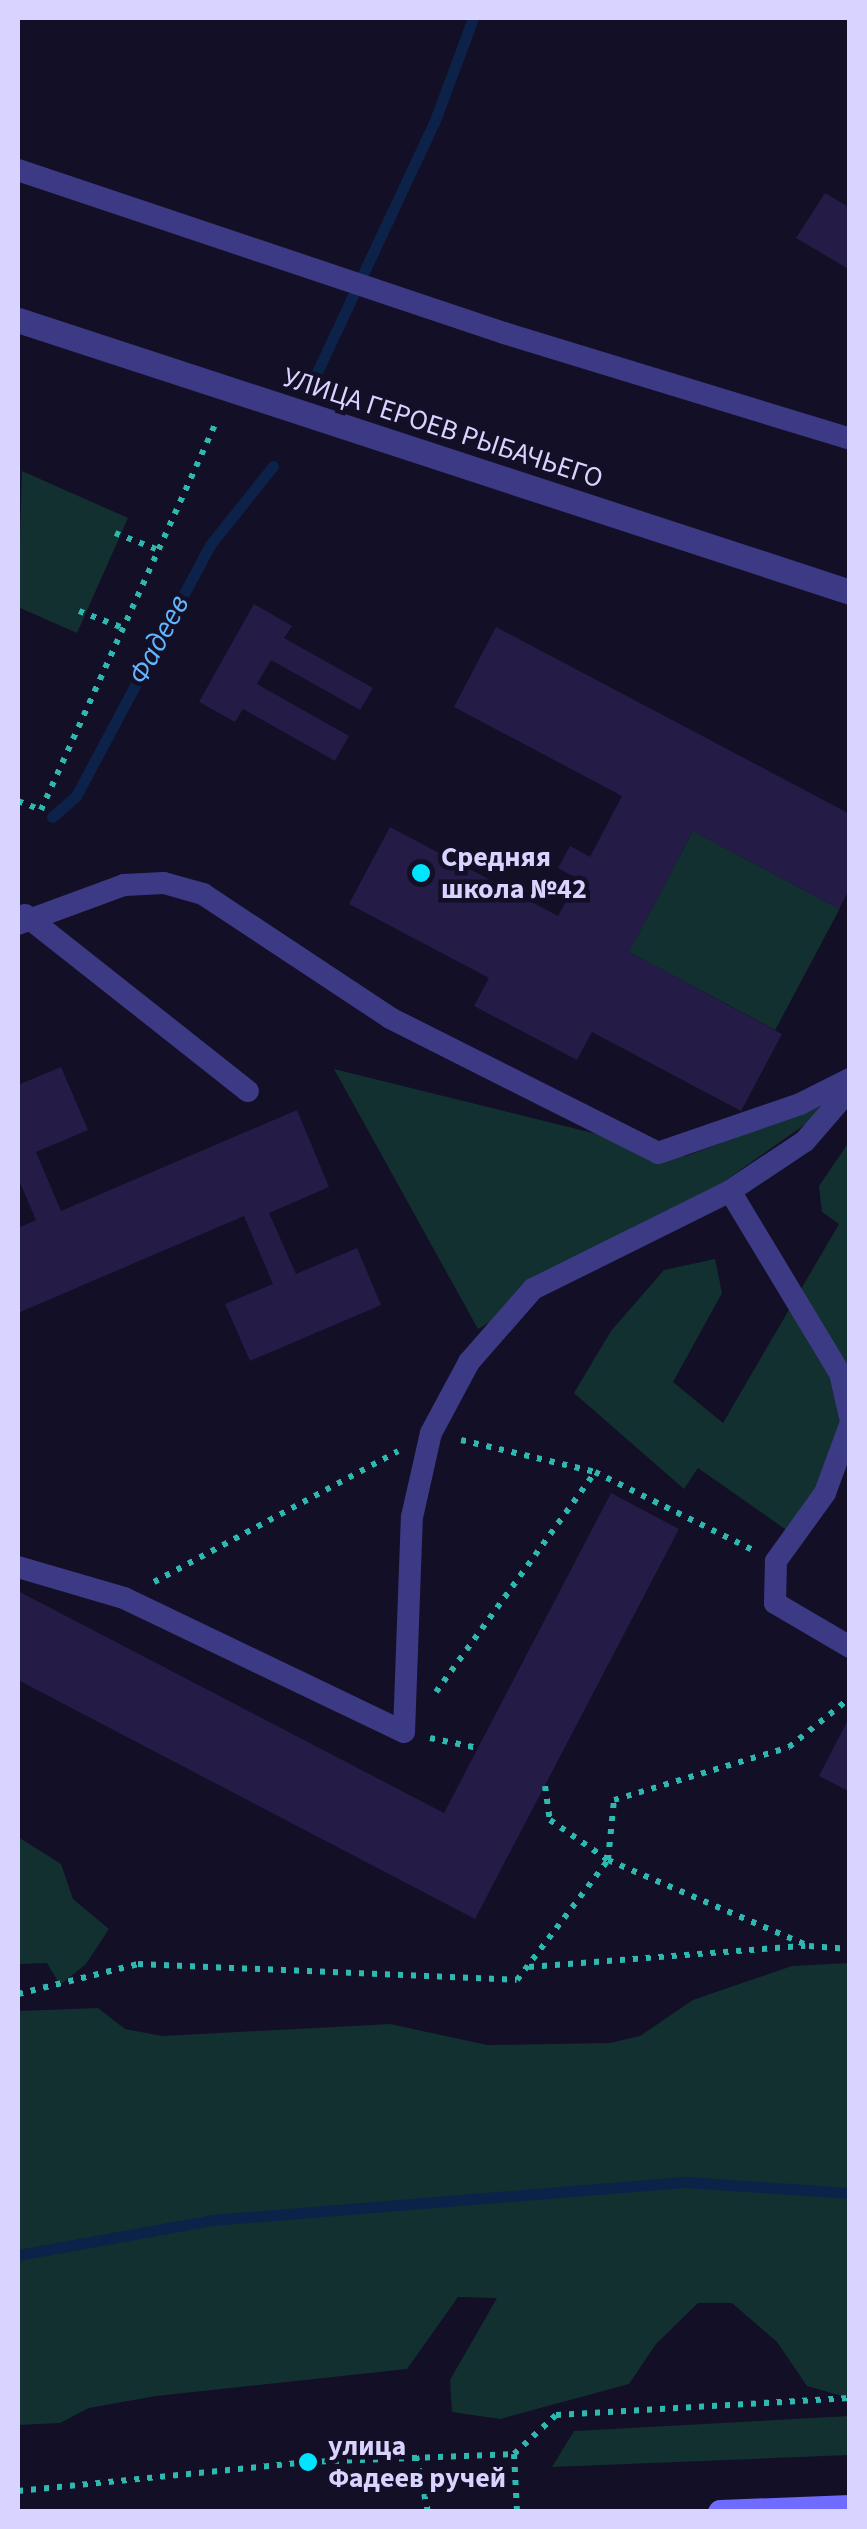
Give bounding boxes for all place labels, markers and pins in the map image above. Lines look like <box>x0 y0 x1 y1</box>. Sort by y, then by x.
place label: Средняя школа №42 <box>441 840 587 906</box>
marker: Средняя школа №42 <box>410 862 432 884</box>
place label: улица Фадеев ручей <box>328 2429 506 2495</box>
marker: улица Фадеев ручей <box>297 2451 319 2473</box>

